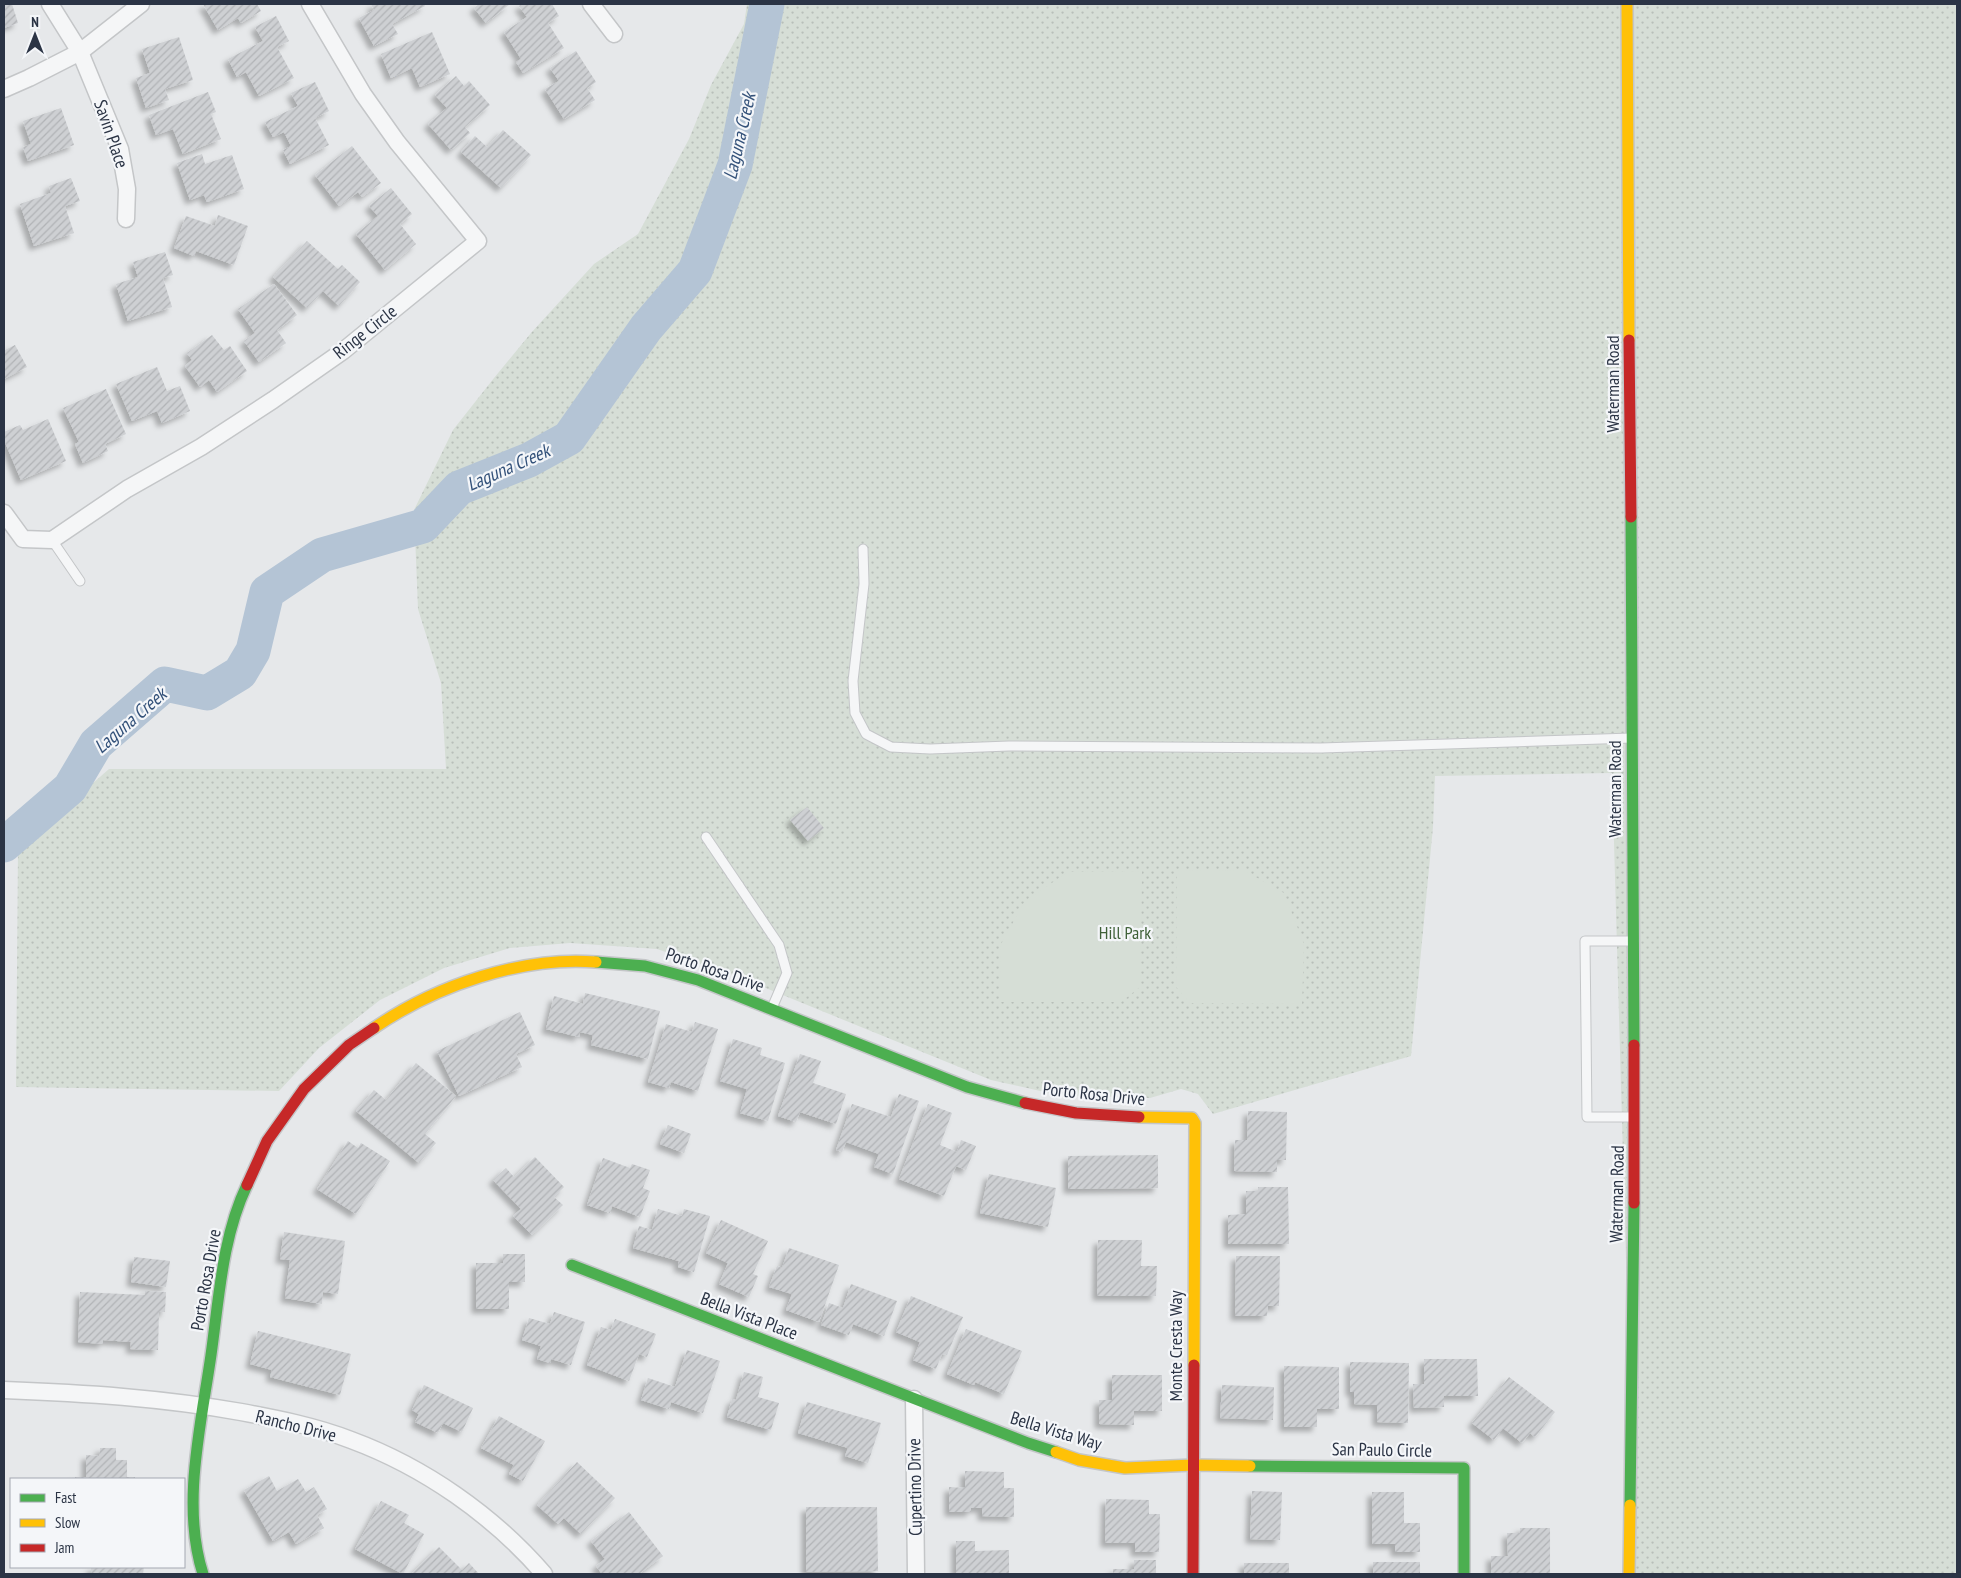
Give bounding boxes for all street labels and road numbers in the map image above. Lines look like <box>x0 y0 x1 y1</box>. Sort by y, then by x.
street label: Savin Place <box>89 97 134 171</box>
street label: Ringe Circle <box>328 300 401 364</box>
street label: Waterman Road <box>1601 335 1624 433</box>
street label: Waterman Road <box>1603 740 1626 838</box>
street label: Porto Rosa Drive <box>663 942 767 997</box>
street label: Porto Rosa Drive <box>1042 1077 1146 1110</box>
street label: Waterman Road <box>1604 1145 1629 1243</box>
street label: Porto Rosa Drive <box>185 1227 226 1332</box>
street label: Bella Vista Place <box>697 1286 801 1345</box>
street label: Monte Cresta Way <box>1164 1290 1187 1401</box>
street label: Rancho Drive <box>253 1404 339 1447</box>
street label: Bella Vista Way <box>1008 1406 1105 1455</box>
street label: San Paulo Circle <box>1332 1437 1432 1462</box>
street label: Cupertino Drive <box>902 1438 927 1536</box>

